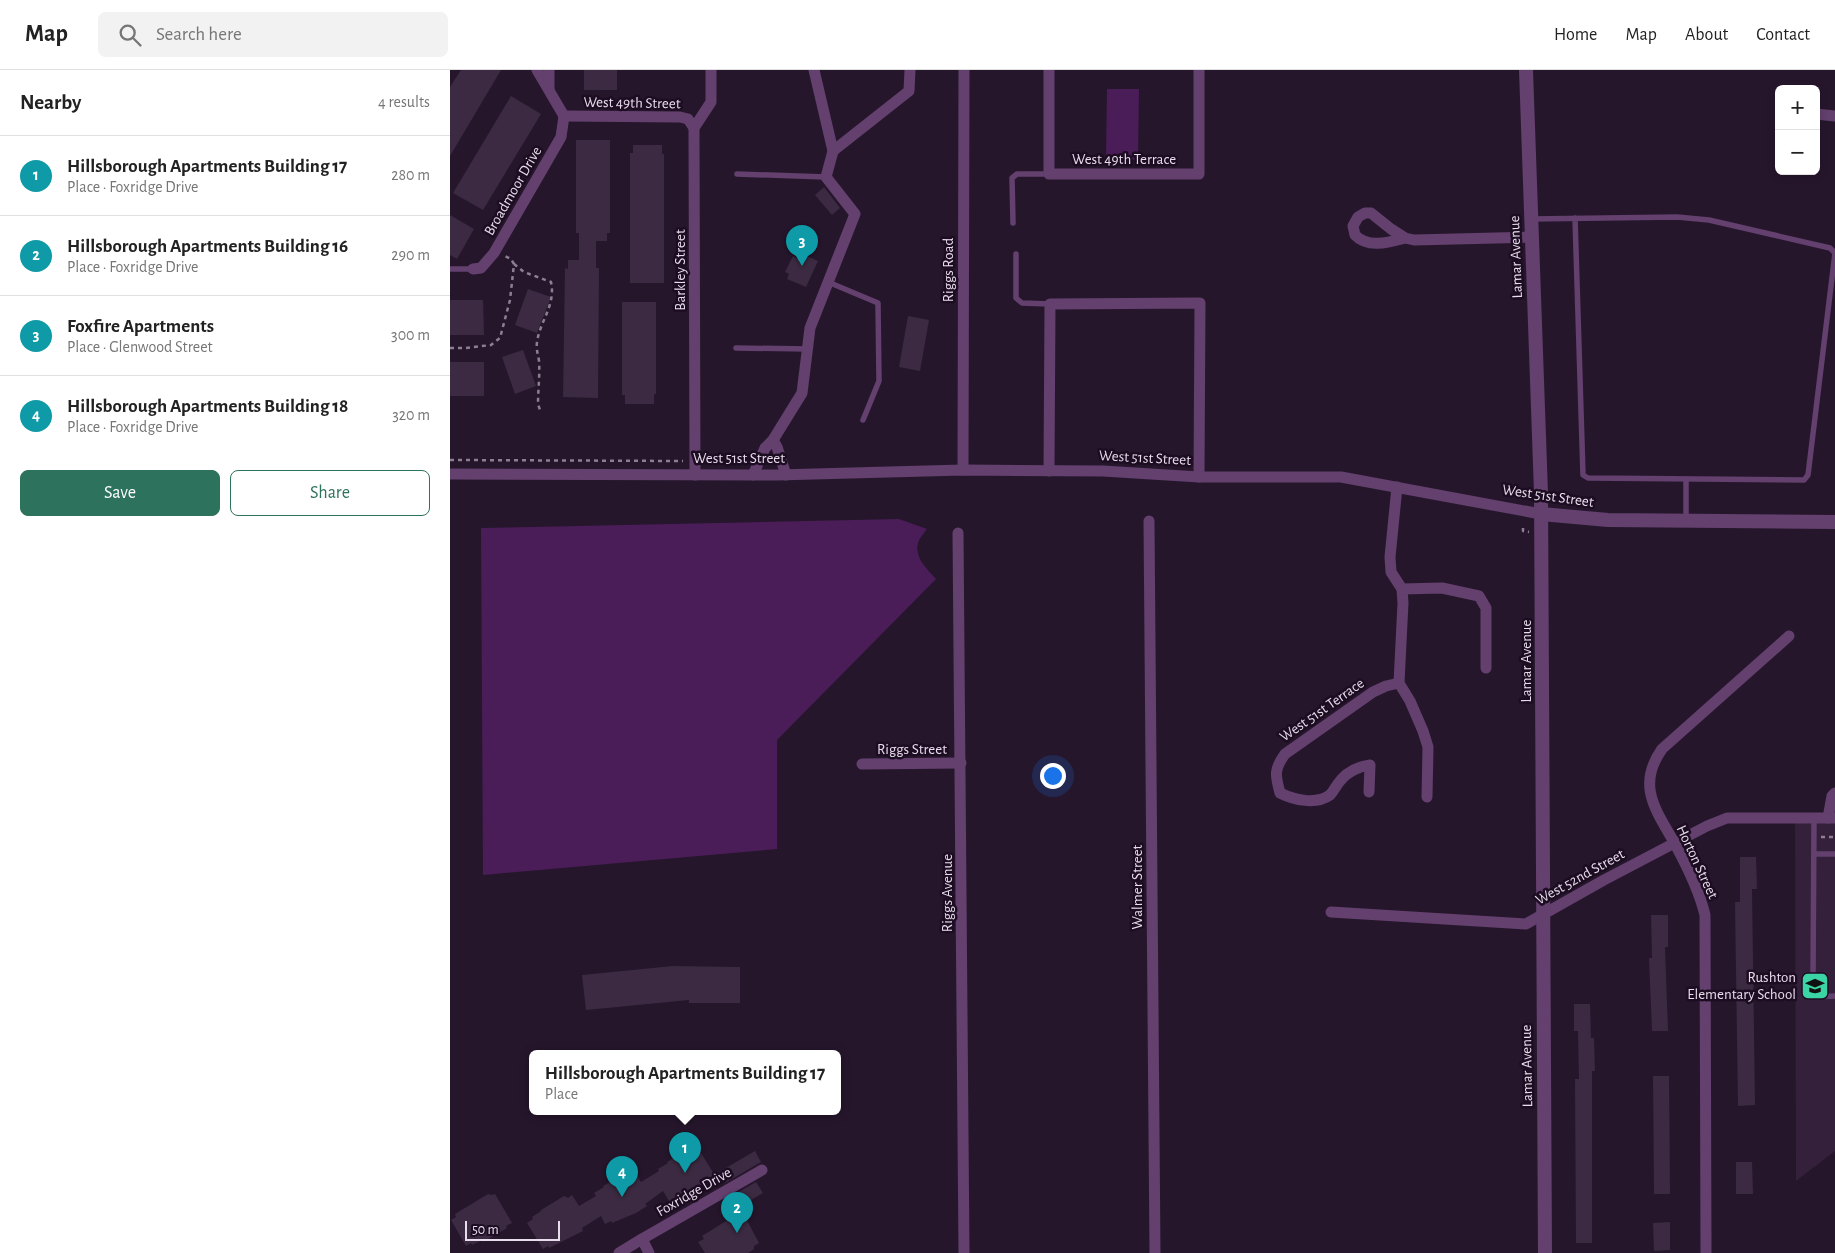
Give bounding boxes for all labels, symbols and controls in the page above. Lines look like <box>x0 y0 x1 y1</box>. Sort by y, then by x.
search box <box>98 12 448 57</box>
icon: search <box>116 21 144 49</box>
text: Map <box>25 22 68 46</box>
text: Search here <box>156 25 242 44</box>
text: Home <box>1554 26 1597 44</box>
text: Map <box>1625 26 1657 44</box>
text: About <box>1685 26 1728 44</box>
text: Contact <box>1756 26 1810 44</box>
map controls <box>1775 85 1820 175</box>
button: + <box>1775 85 1820 130</box>
text: Nearby <box>20 92 81 113</box>
text: 4 results <box>378 94 430 110</box>
street label: West 49th Street <box>583 95 681 111</box>
button: − <box>1775 130 1820 175</box>
street label: Broadmoor Drive <box>482 144 545 238</box>
street label: West 49th Terrace <box>1072 152 1176 167</box>
text: Hillsborough Apartments Building 17 <box>67 157 347 176</box>
text: 1 <box>33 167 39 183</box>
text: 280 m <box>391 167 430 183</box>
text: Place · Foxridge Drive <box>67 179 198 195</box>
street label: Lamar Avenue <box>1507 215 1525 299</box>
pin: 3 <box>786 225 818 266</box>
street label: Barkley Street <box>673 229 688 311</box>
text: Hillsborough Apartments Building 16 <box>67 237 348 256</box>
street label: Riggs Road <box>941 238 956 302</box>
text: 2 <box>32 247 40 263</box>
text: 290 m <box>391 247 430 263</box>
text: Place · Foxridge Drive <box>67 259 198 275</box>
text: Foxfire Apartments <box>67 317 214 336</box>
text: 3 <box>33 327 39 343</box>
text: 300 m <box>391 327 430 343</box>
text: Place · Glenwood Street <box>67 339 213 355</box>
text: Hillsborough Apartments Building 18 <box>67 397 349 416</box>
text: 4 <box>32 407 40 423</box>
text: 320 m <box>392 407 430 423</box>
text: Place · Foxridge Drive <box>67 419 198 435</box>
street label: West 51st Street <box>1099 448 1192 468</box>
street label: West 51st Street <box>693 451 785 466</box>
button: Save <box>20 470 220 516</box>
button: Share <box>230 470 430 516</box>
street label: West 51st Street <box>1501 482 1595 510</box>
street label: Lamar Avenue <box>1519 619 1534 702</box>
street label: West 51st Terrace <box>1277 675 1367 745</box>
street label: Riggs Street <box>877 742 947 757</box>
your location <box>1040 763 1066 789</box>
street label: Horton Street <box>1673 823 1721 901</box>
street label: Walmer Street <box>1130 844 1145 929</box>
street label: West 52nd Street <box>1533 846 1627 908</box>
street label: Riggs Avenue <box>940 854 955 932</box>
place label: Rushton Elementary School <box>1687 970 1796 1002</box>
school or university icon: Rushton Elementary School <box>1800 971 1830 1001</box>
street label: Lamar Avenue <box>1519 1024 1535 1108</box>
popup <box>529 1050 841 1115</box>
text: Hillsborough Apartments Building 17 <box>545 1064 825 1083</box>
text: Place <box>545 1086 578 1102</box>
pin: 1 <box>669 1132 701 1173</box>
pin: 4 <box>606 1156 638 1197</box>
street label: Foxridge Drive <box>654 1165 734 1219</box>
pin: 2 <box>721 1192 753 1233</box>
scale bar <box>465 1218 560 1241</box>
text: 50 m <box>472 1223 499 1237</box>

